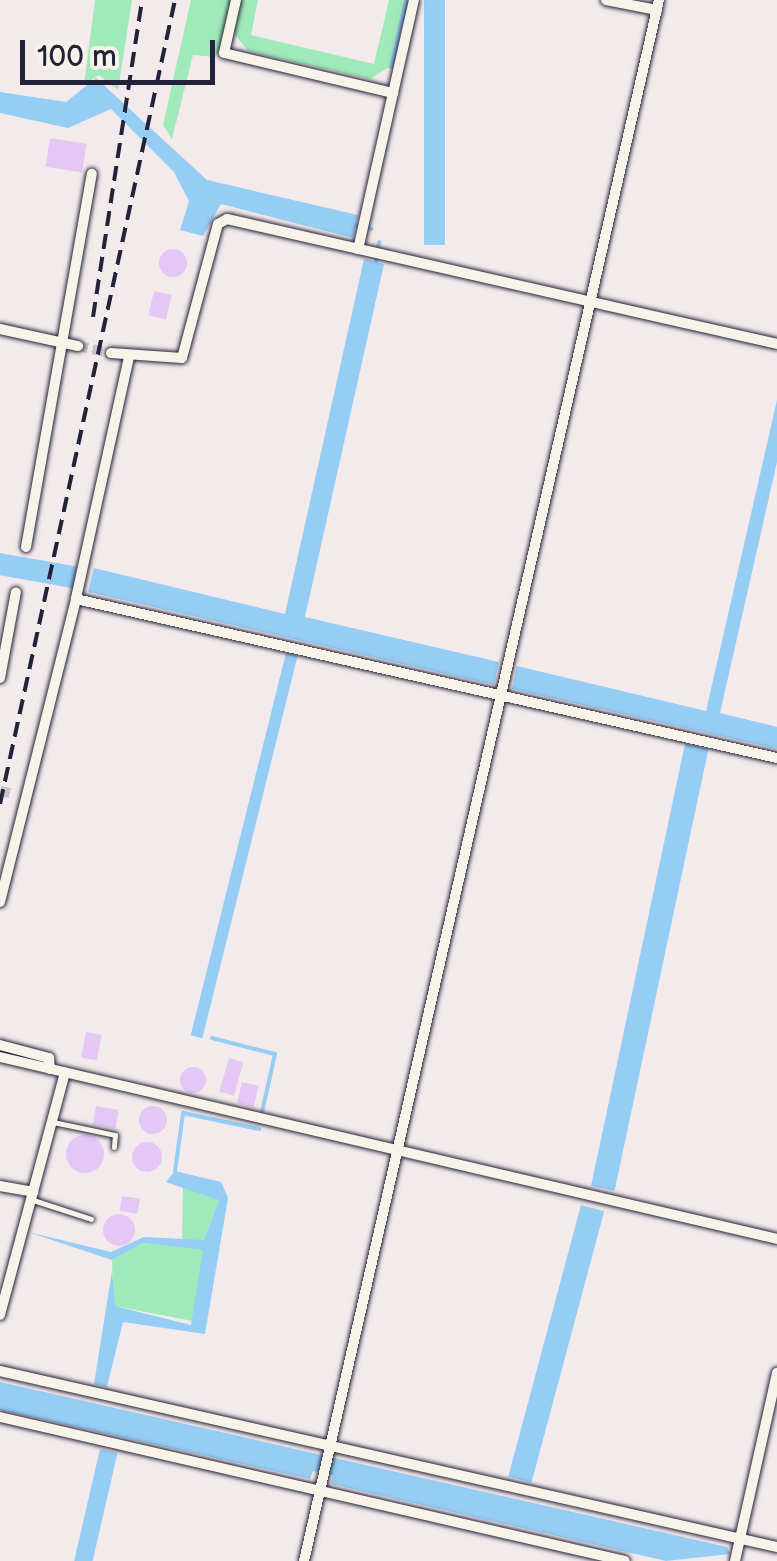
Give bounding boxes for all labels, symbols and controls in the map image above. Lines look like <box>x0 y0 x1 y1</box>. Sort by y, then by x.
scale bar <box>25 20 220 82</box>
text: 100 m <box>37 39 117 75</box>

